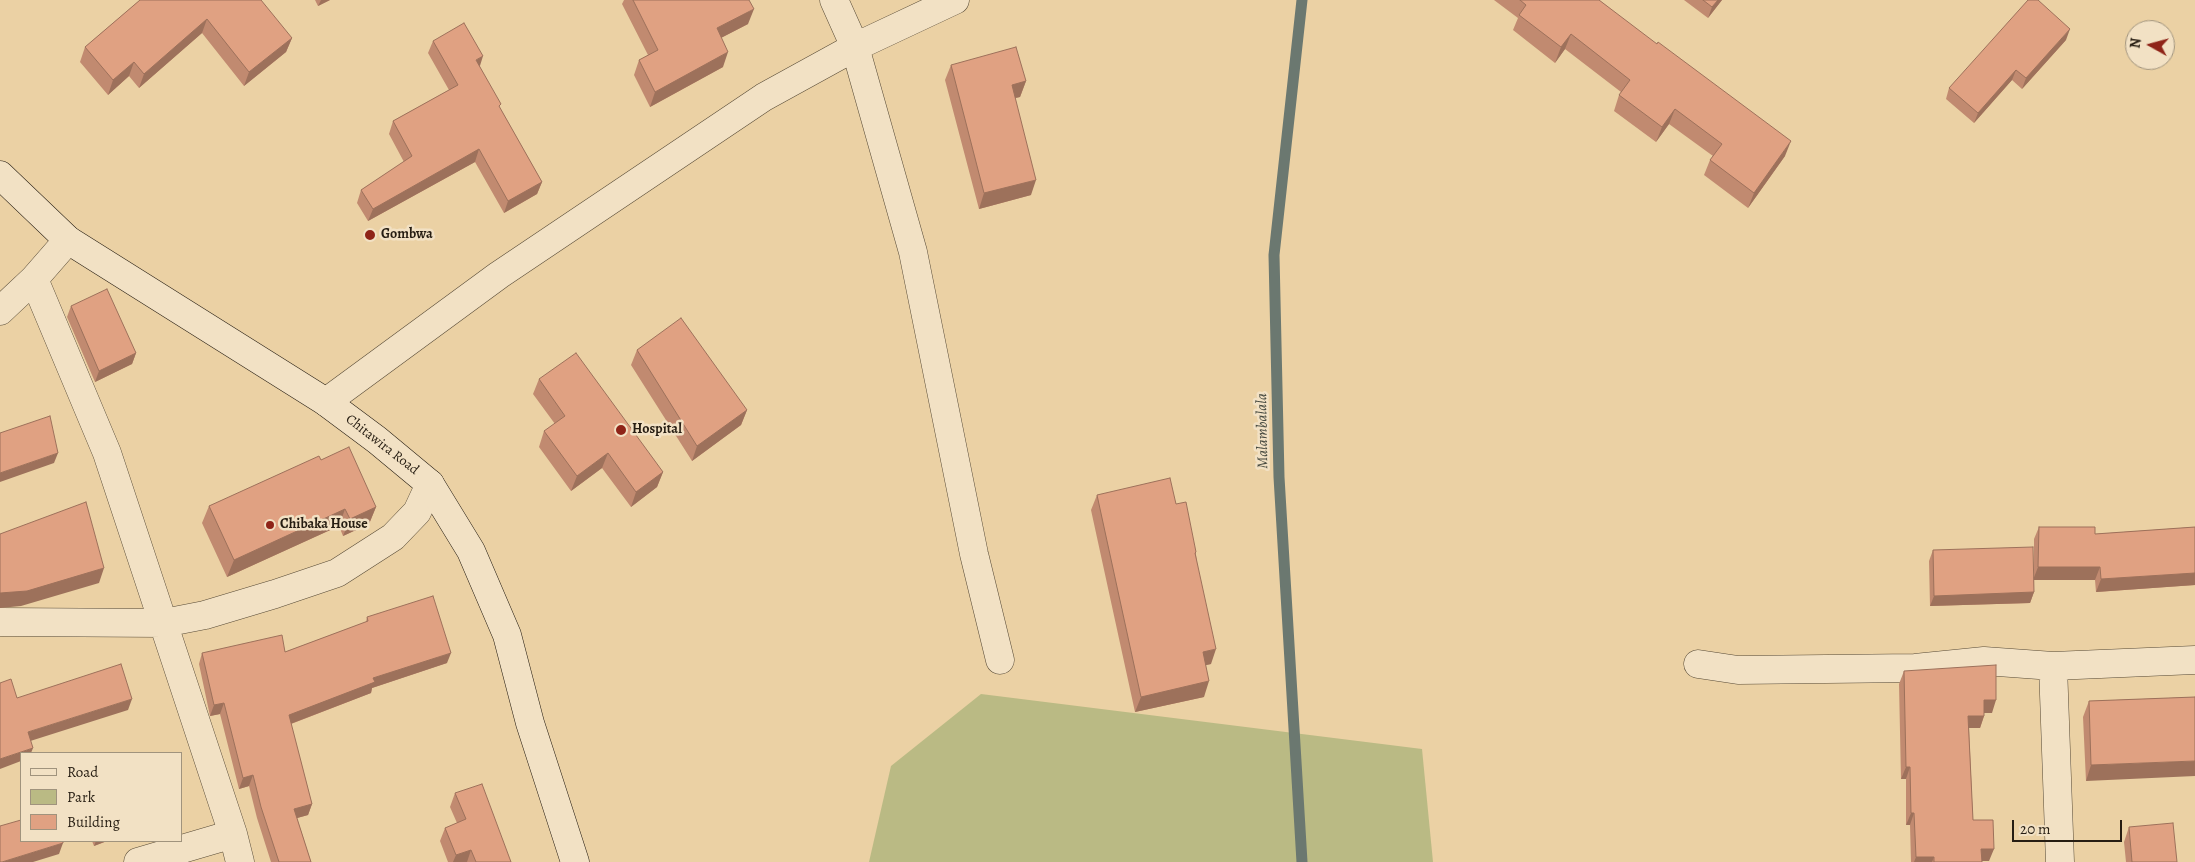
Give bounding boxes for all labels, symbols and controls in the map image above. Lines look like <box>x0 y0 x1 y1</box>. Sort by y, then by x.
north arrow <box>2125 20 2175 70</box>
text: N <box>2126 37 2146 49</box>
place label: Gombwa <box>381 227 433 243</box>
marker: Gombwa <box>363 228 377 242</box>
water label: Malambalala <box>1253 393 1273 469</box>
street label: Chitawira Road <box>342 411 422 479</box>
place label: Hospital <box>632 422 682 438</box>
marker: Hospital <box>614 423 628 437</box>
place label: Chibaka House <box>280 517 368 533</box>
marker: Chibaka House <box>264 519 276 531</box>
legend <box>20 752 182 842</box>
text: Road <box>67 762 98 782</box>
text: Park <box>67 787 95 807</box>
scale bar <box>2015 810 2125 842</box>
text: Building <box>67 812 120 832</box>
text: 20 m <box>2020 819 2051 839</box>

